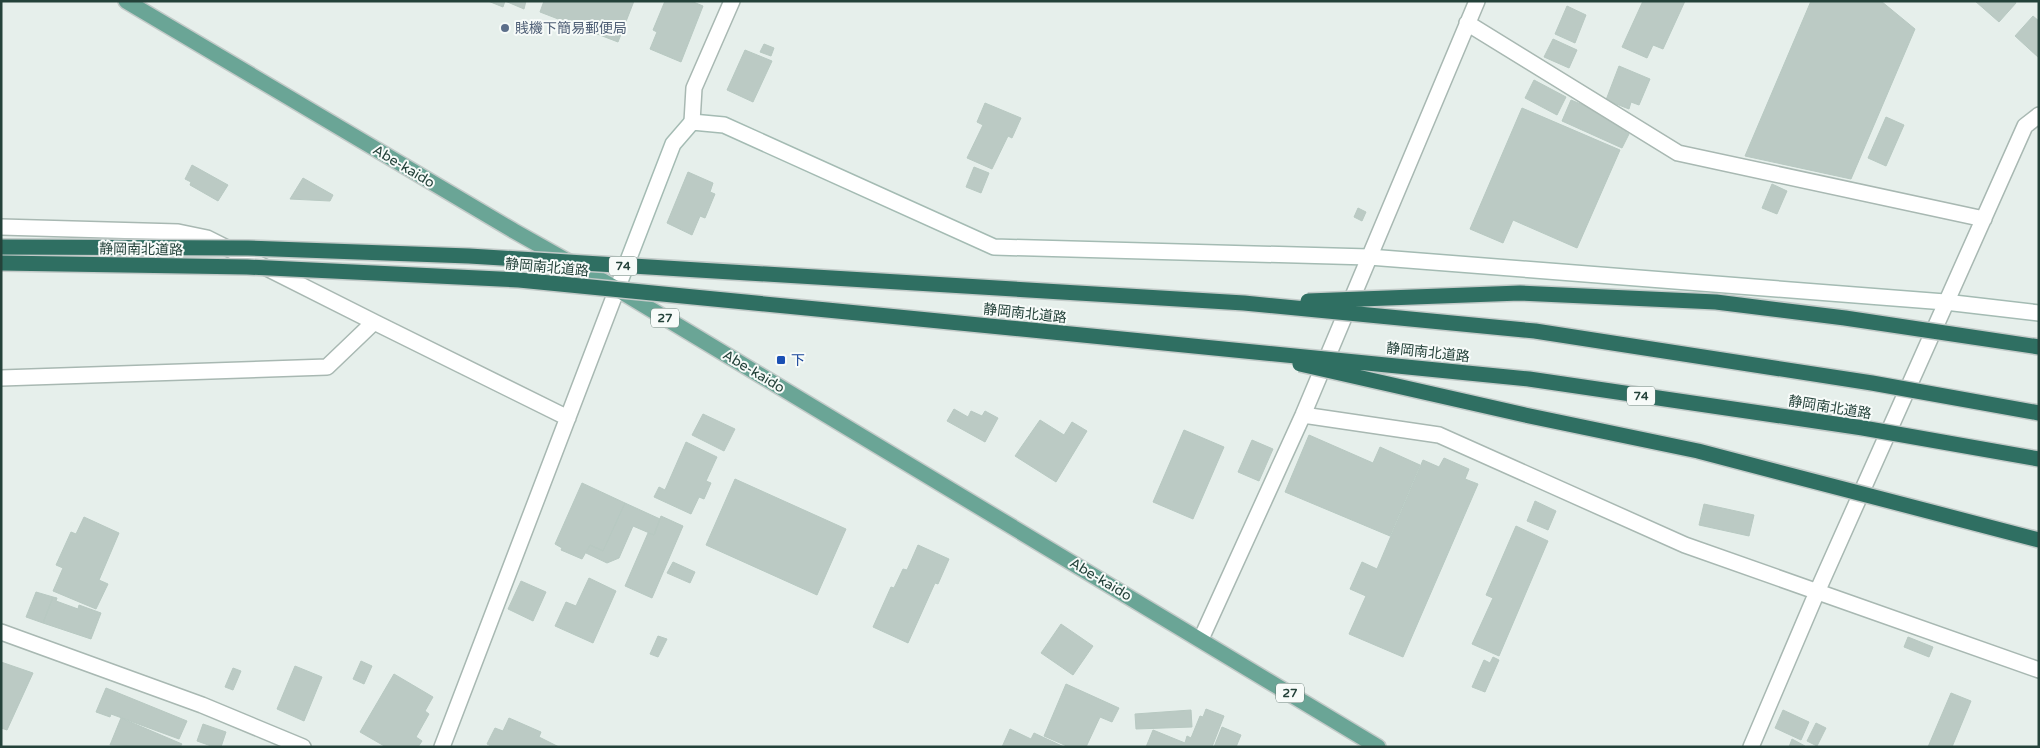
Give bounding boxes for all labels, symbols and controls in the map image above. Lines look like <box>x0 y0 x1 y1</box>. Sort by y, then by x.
place label: 賎機下簡易郵便局 <box>515 20 627 37</box>
marker: 賎機下簡易郵便局 <box>499 22 511 34</box>
street label: Abe-kaido <box>370 141 438 191</box>
street label: 静岡南北道路 <box>99 240 183 259</box>
street label: 静岡南北道路 <box>504 255 590 280</box>
road number: 74 <box>609 256 637 276</box>
street label: 静岡南北道路 <box>982 301 1068 326</box>
road number: 27 <box>651 308 679 328</box>
street label: 静岡南北道路 <box>1385 340 1471 365</box>
street label: Abe-kaido <box>720 346 788 396</box>
place label: 下 <box>791 352 805 369</box>
marker: 下 <box>775 354 787 366</box>
road number: 74 <box>1627 386 1655 406</box>
street label: 静岡南北道路 <box>1787 393 1873 422</box>
street label: Abe-kaido <box>1067 554 1135 604</box>
road number: 27 <box>1276 684 1304 702</box>

